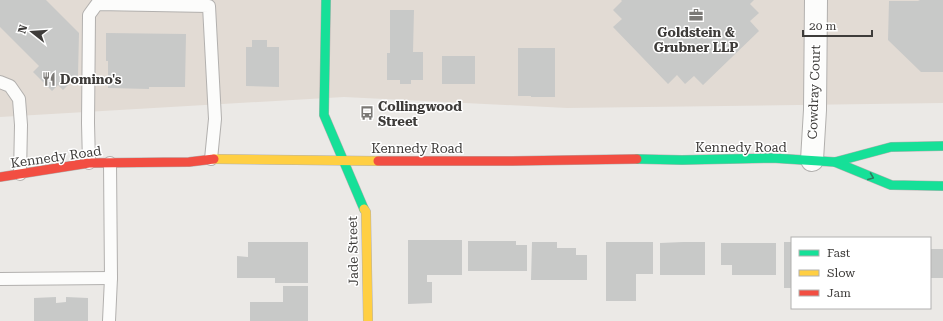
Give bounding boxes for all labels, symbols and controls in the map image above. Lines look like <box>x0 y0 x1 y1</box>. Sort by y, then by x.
office icon: Goldstein & Grubner LLP <box>688 7 704 23</box>
north arrow <box>12 12 52 52</box>
scale bar <box>803 12 872 38</box>
text: 20 m <box>809 19 836 33</box>
text: N <box>15 23 31 35</box>
place label: Goldstein & Grubner LLP <box>654 25 738 55</box>
street label: Cowdray Court <box>805 44 823 140</box>
restaurant icon: Domino's <box>41 71 57 87</box>
place label: Domino's <box>60 72 122 87</box>
place label: Collingwood Street <box>378 99 462 129</box>
bus stop icon: Collingwood Street <box>359 105 375 121</box>
street label: Kennedy Road <box>695 140 787 155</box>
street label: Kennedy Road <box>371 141 463 156</box>
street label: Kennedy Road <box>10 143 103 171</box>
one-way arrow <box>866 172 874 180</box>
street label: Jade Street <box>345 216 361 286</box>
legend <box>791 237 931 309</box>
text: Fast <box>827 246 851 260</box>
text: Slow <box>827 266 855 280</box>
text: Jam <box>827 286 851 300</box>

